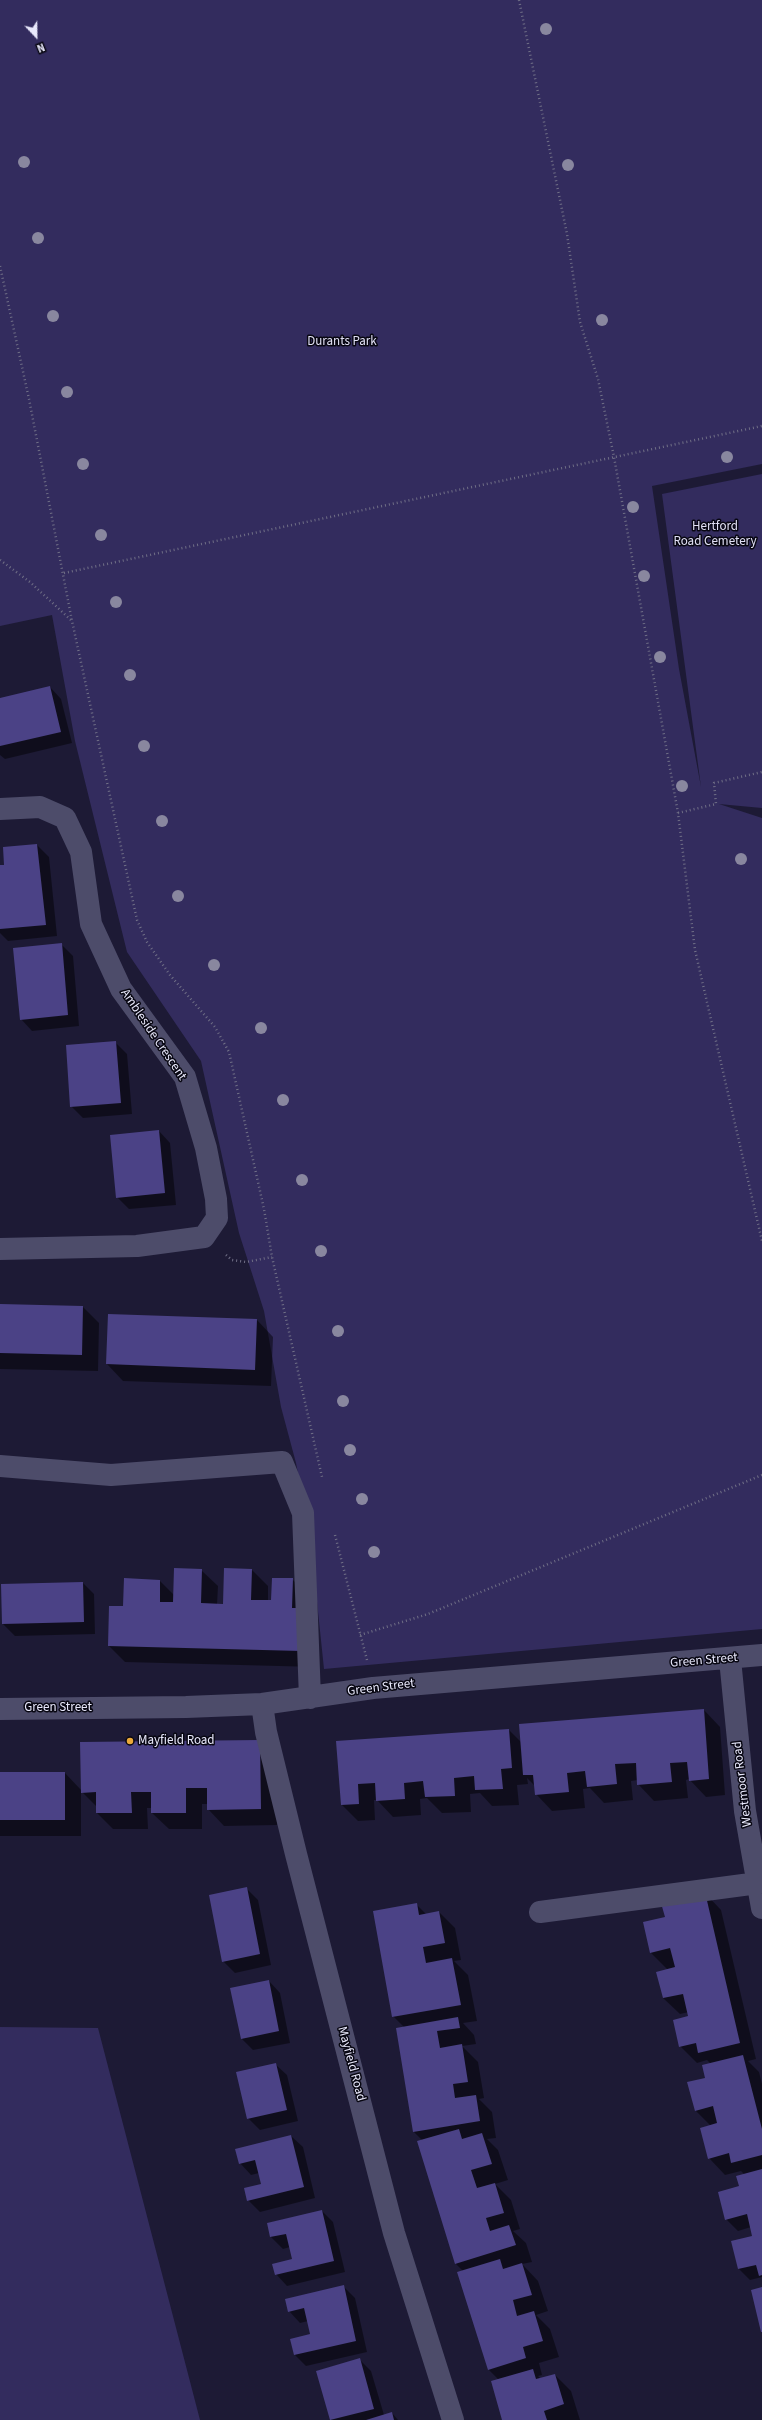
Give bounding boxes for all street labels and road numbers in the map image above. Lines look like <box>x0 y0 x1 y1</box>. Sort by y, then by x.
street label: Ambleside Crescent <box>117 986 189 1084</box>
street label: Green Street <box>670 1650 738 1672</box>
street label: Green Street <box>347 1676 415 1700</box>
street label: Green Street <box>24 1700 92 1716</box>
street label: Westmoor Road <box>730 1740 756 1828</box>
street label: Mayfield Road <box>334 2025 368 2103</box>

